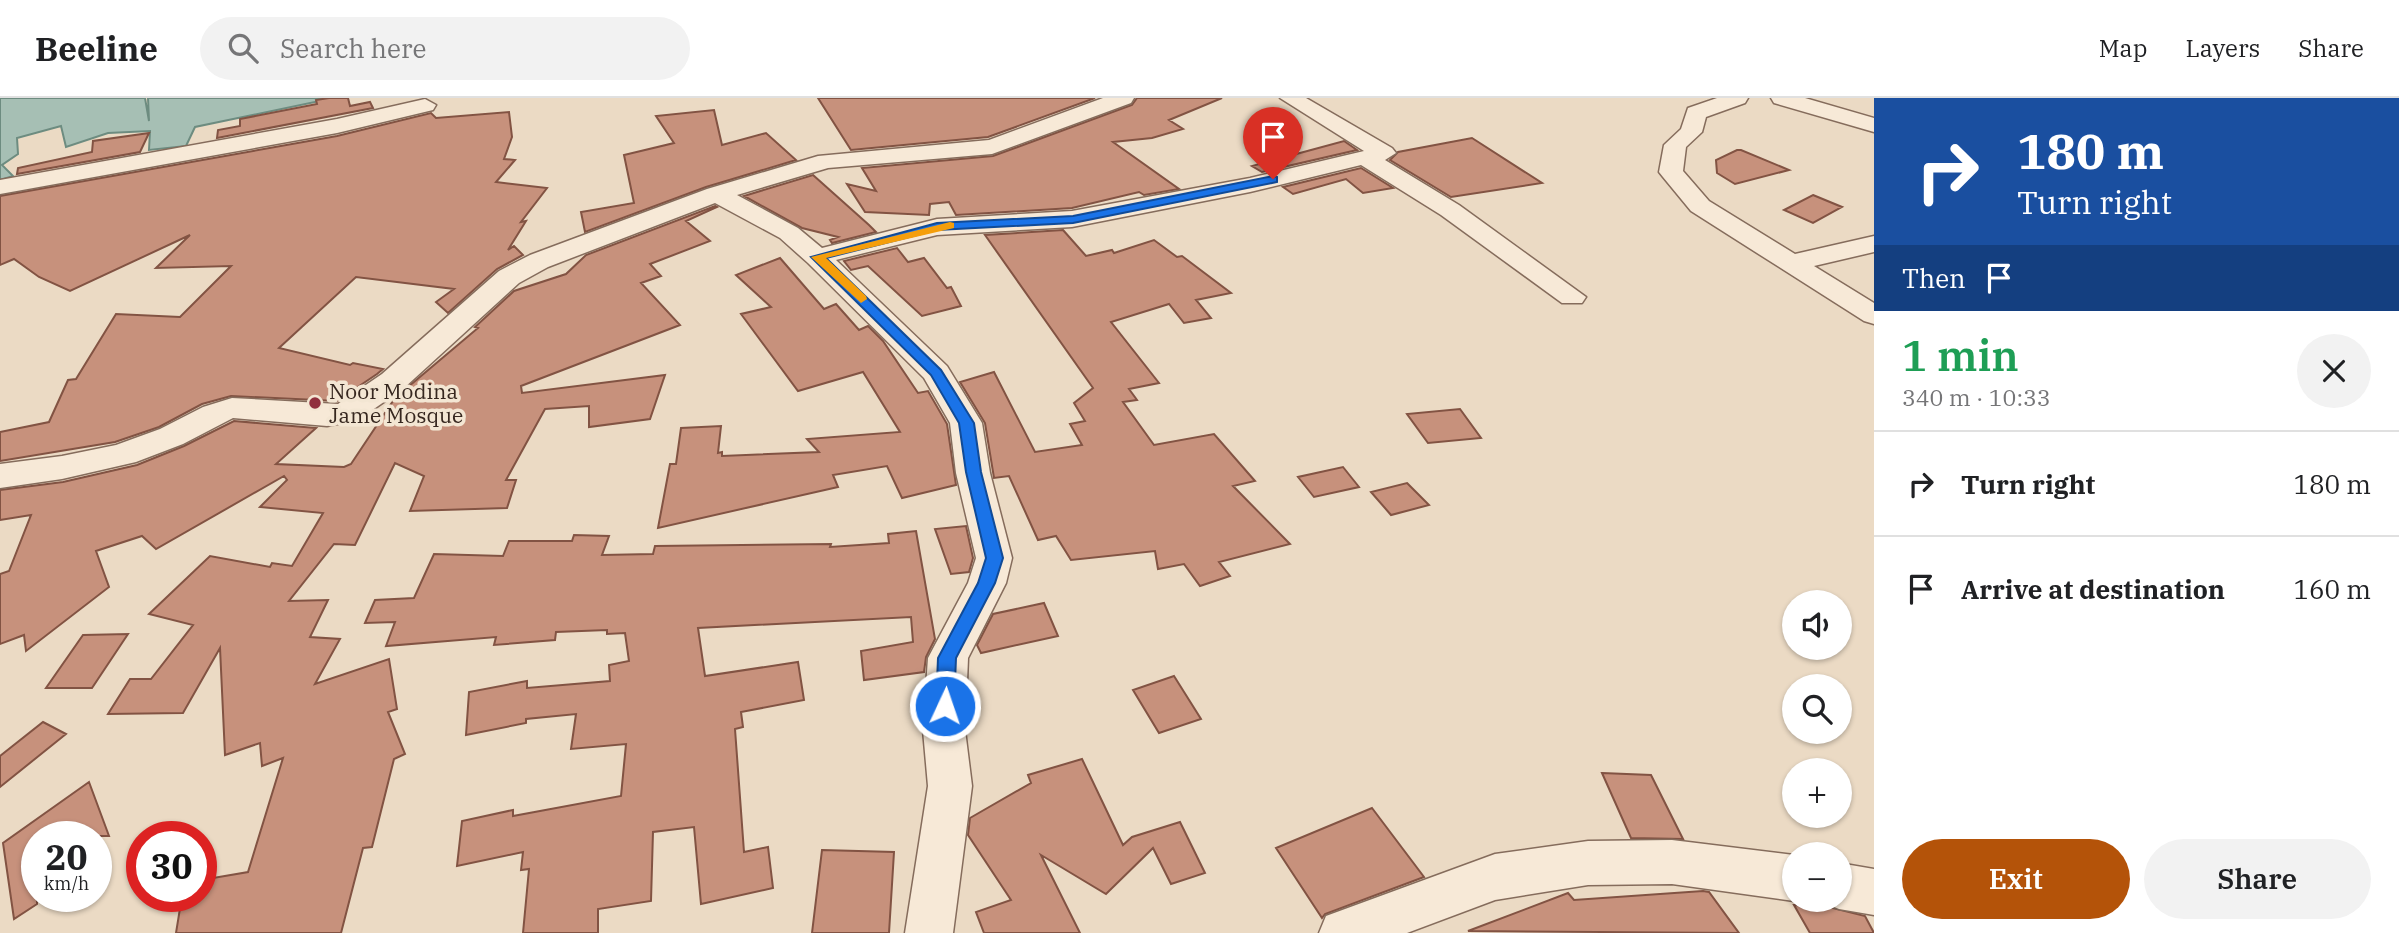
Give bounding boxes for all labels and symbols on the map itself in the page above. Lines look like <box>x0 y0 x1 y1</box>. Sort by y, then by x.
pin <box>1243 107 1303 179</box>
place label: Noor Modina Jame Mosque <box>329 377 463 429</box>
marker: Noor Modina Jame Mosque <box>307 395 323 411</box>
position arrow <box>908 669 982 743</box>
speed limit sign: 30 <box>126 821 217 912</box>

